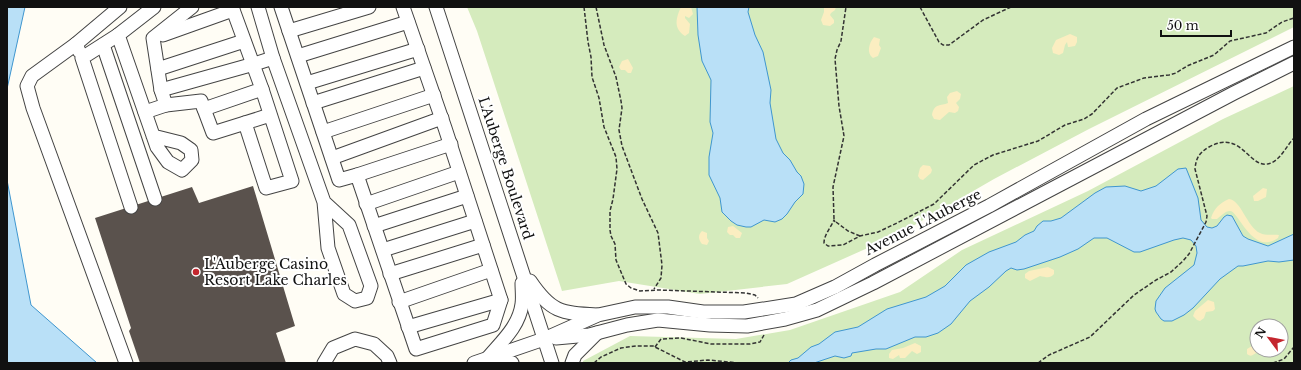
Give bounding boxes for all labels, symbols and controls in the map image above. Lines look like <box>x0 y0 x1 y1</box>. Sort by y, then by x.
scale bar <box>1161 12 1231 38</box>
text: 50 m <box>1167 18 1199 33</box>
street label: L'Auberge Boulevard <box>474 94 538 242</box>
street label: Avenue L'Auberge <box>861 185 984 260</box>
place label: L'Auberge Casino Resort Lake Charles <box>204 255 347 289</box>
marker: L'Auberge Casino Resort Lake Charles <box>191 267 201 277</box>
north arrow <box>1249 318 1289 358</box>
text: N <box>1252 324 1270 341</box>

